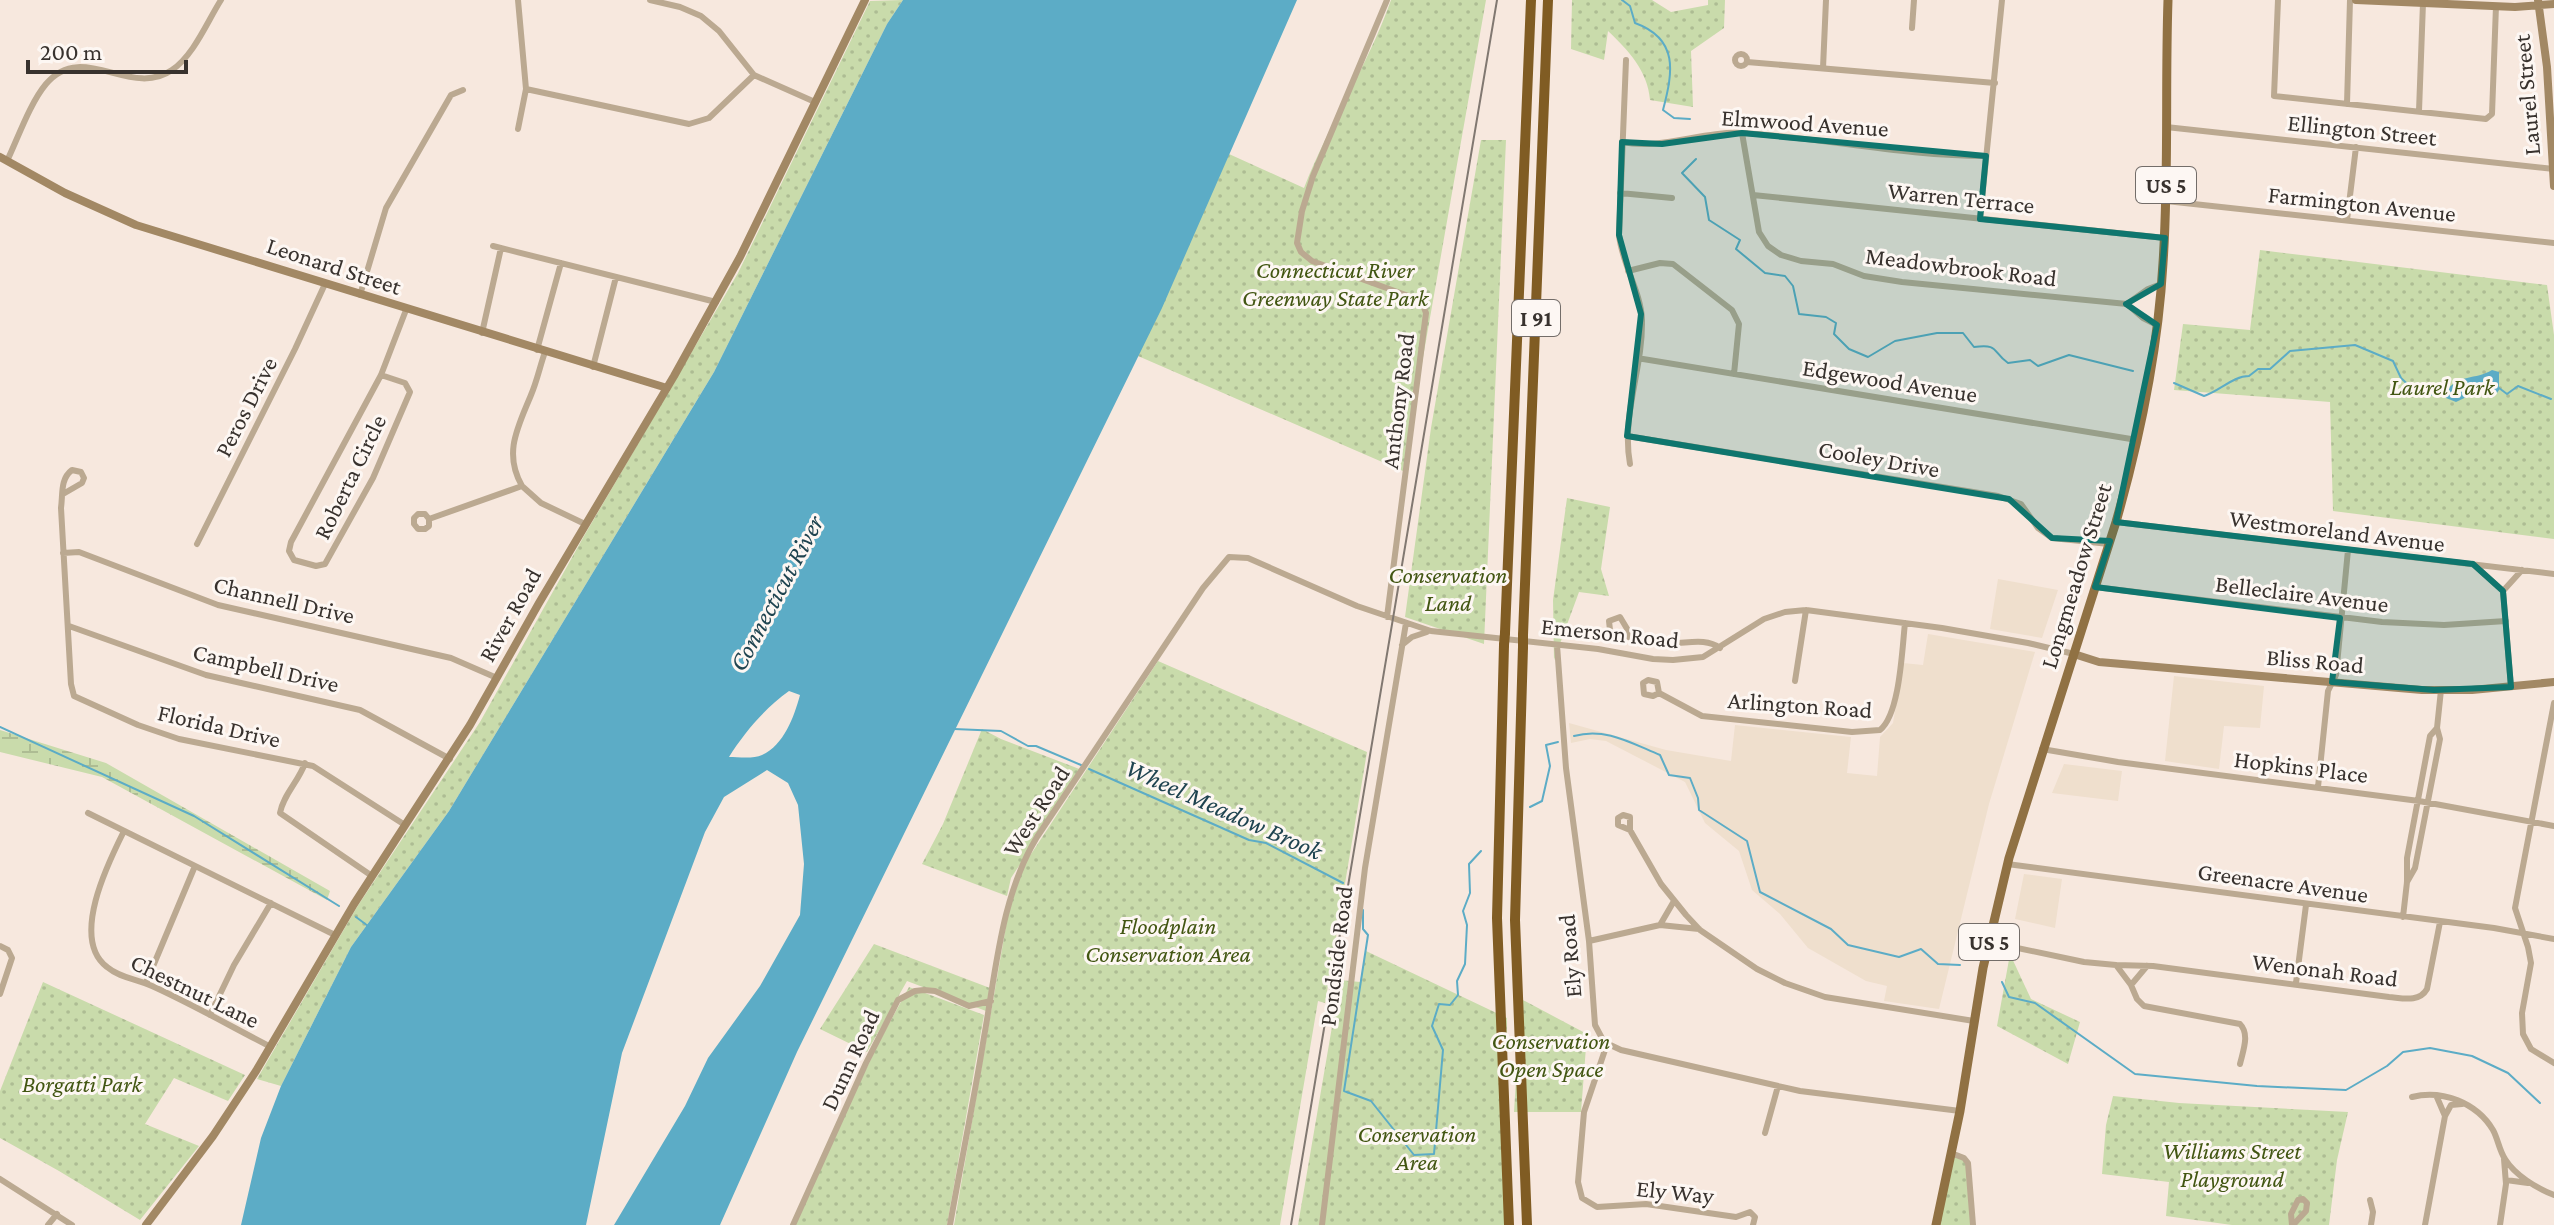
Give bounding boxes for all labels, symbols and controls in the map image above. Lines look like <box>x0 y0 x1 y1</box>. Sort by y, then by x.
scale bar <box>28 24 186 74</box>
street label: Laurel Street <box>2508 32 2545 157</box>
text: 200 m <box>40 38 102 65</box>
street label: Elmwood Avenue <box>1720 103 1890 142</box>
street label: Ellington Street <box>2286 108 2439 151</box>
road number: US 5 <box>2136 167 2196 203</box>
street label: Warren Terrace <box>1886 176 2036 219</box>
street label: Farmington Avenue <box>2267 180 2457 227</box>
street label: Leonard Street <box>263 231 406 300</box>
street label: Meadowbrook Road <box>1864 241 2059 292</box>
park label: Connecticut River Greenway State Park <box>1242 256 1430 311</box>
road number: I 91 <box>1512 300 1560 336</box>
street label: Anthony Road <box>1376 331 1419 470</box>
street label: Peros Drive <box>209 352 282 461</box>
street label: Edgewood Avenue <box>1801 353 1979 408</box>
park label: Laurel Park <box>2390 373 2496 400</box>
street label: Roberta Circle <box>308 410 391 543</box>
street label: Cooley Drive <box>1816 435 1942 482</box>
street label: Longmeadow Street <box>2035 479 2117 672</box>
street label: Westmoreland Avenue <box>2228 504 2446 557</box>
water label: Connecticut River <box>723 510 830 676</box>
park label: Conservation Land <box>1388 561 1508 616</box>
street label: River Road <box>473 563 546 666</box>
street label: Belleclaire Avenue <box>2214 569 2390 618</box>
street label: Channell Drive <box>211 570 357 629</box>
street label: Emerson Road <box>1540 612 1681 653</box>
street label: Campbell Drive <box>190 638 342 697</box>
street label: Bliss Road <box>2265 643 2365 678</box>
street label: Arlington Road <box>1727 686 1874 723</box>
street label: Florida Drive <box>155 698 283 753</box>
street label: Hopkins Place <box>2233 745 2370 788</box>
water label: Wheel Meadow Brook <box>1121 753 1328 867</box>
street label: West Road <box>996 760 1075 861</box>
street label: Greenacre Avenue <box>2196 857 2370 908</box>
street label: Pondside Road <box>1314 884 1358 1028</box>
park label: Floodplain Conservation Area <box>1085 912 1251 967</box>
street label: Ely Road <box>1552 913 1587 999</box>
road number: US 5 <box>1959 924 2019 960</box>
street label: Wenonah Road <box>2251 947 2400 992</box>
street label: Chestnut Lane <box>127 948 264 1033</box>
street label: Dunn Road <box>815 1005 885 1114</box>
park label: Conservation Open Space <box>1491 1027 1611 1082</box>
park label: Borgatti Park <box>22 1070 144 1097</box>
park label: Conservation Area <box>1357 1120 1477 1175</box>
park label: Williams Street Playground <box>2163 1137 2302 1192</box>
street label: Ely Way <box>1635 1174 1716 1209</box>

